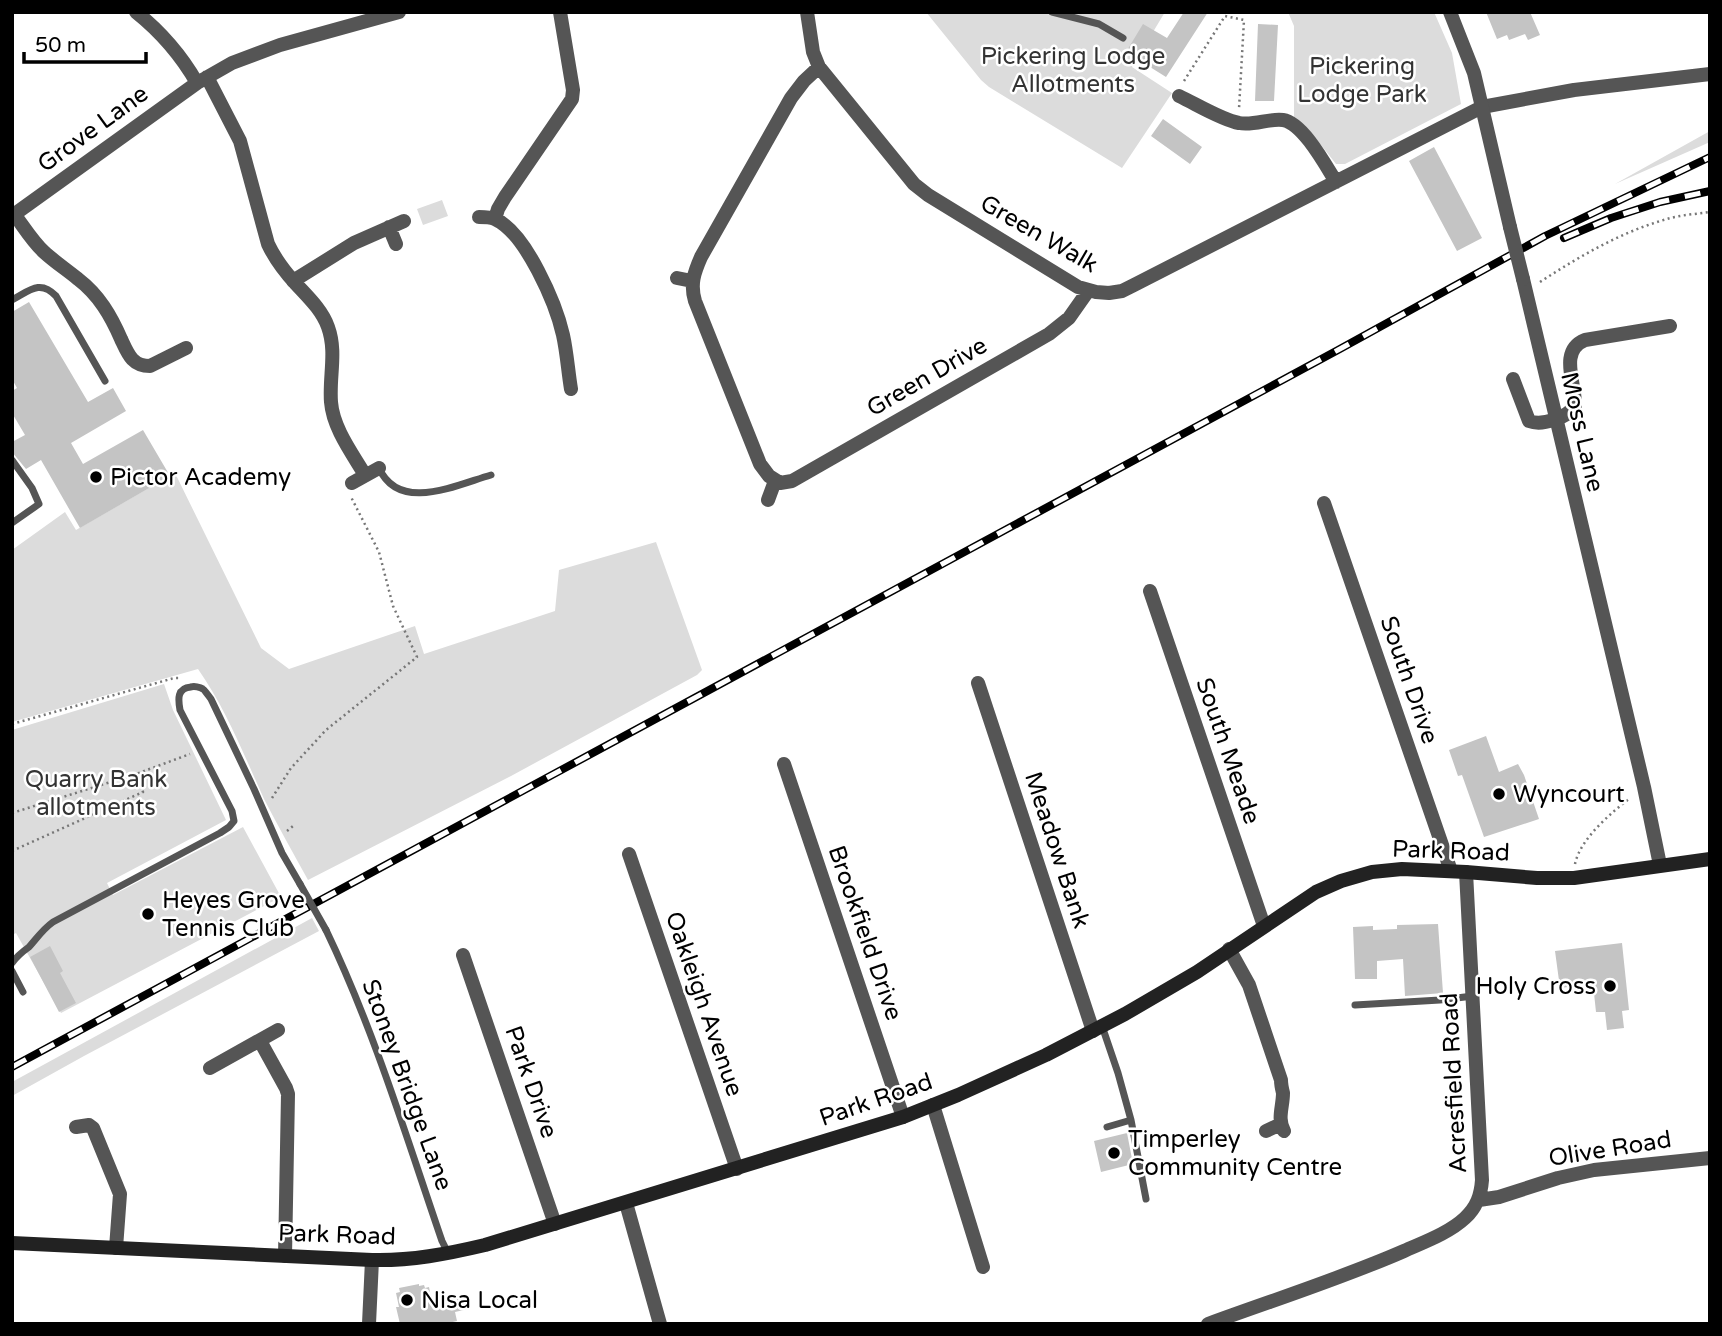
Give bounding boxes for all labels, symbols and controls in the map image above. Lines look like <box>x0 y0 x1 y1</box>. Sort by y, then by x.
scale bar <box>24 21 147 65</box>
text: 50 m <box>35 33 86 58</box>
park label: Pickering Lodge Allotments <box>981 42 1165 99</box>
park label: Pickering Lodge Park <box>1297 52 1427 109</box>
street label: Grove Lane <box>32 79 154 179</box>
street label: Green Walk <box>975 189 1103 279</box>
street label: Green Drive <box>862 331 992 423</box>
street label: Moss Lane <box>1554 369 1610 495</box>
place label: Pictor Academy <box>110 463 291 492</box>
marker: Pictor Academy <box>88 469 104 485</box>
street label: South Drive <box>1374 612 1444 748</box>
street label: South Meade <box>1189 674 1267 828</box>
park label: Quarry Bank allotments <box>25 765 167 822</box>
street label: Meadow Bank <box>1018 768 1096 932</box>
place label: Wyncourt <box>1513 780 1625 809</box>
marker: Wyncourt <box>1491 786 1507 802</box>
street label: Park Road <box>1392 834 1510 868</box>
street label: Brookfield Drive <box>822 842 908 1024</box>
place label: Heyes Grove Tennis Club <box>162 886 305 943</box>
marker: Heyes Grove Tennis Club <box>140 906 156 922</box>
street label: Oakleigh Avenue <box>659 908 749 1100</box>
place label: Holy Cross <box>1476 972 1596 1001</box>
street label: Stoney Bridge Lane <box>355 976 459 1194</box>
marker: Holy Cross <box>1602 978 1618 994</box>
street label: Acresfield Road <box>1435 992 1473 1174</box>
street label: Park Drive <box>498 1022 564 1142</box>
street label: Park Road <box>816 1067 936 1133</box>
place label: Timperley Community Centre <box>1128 1125 1342 1182</box>
street label: Olive Road <box>1547 1125 1673 1173</box>
marker: Timperley Community Centre <box>1106 1145 1122 1161</box>
street label: Park Road <box>278 1218 396 1252</box>
place label: Nisa Local <box>421 1286 538 1315</box>
marker: Nisa Local <box>399 1292 415 1308</box>

